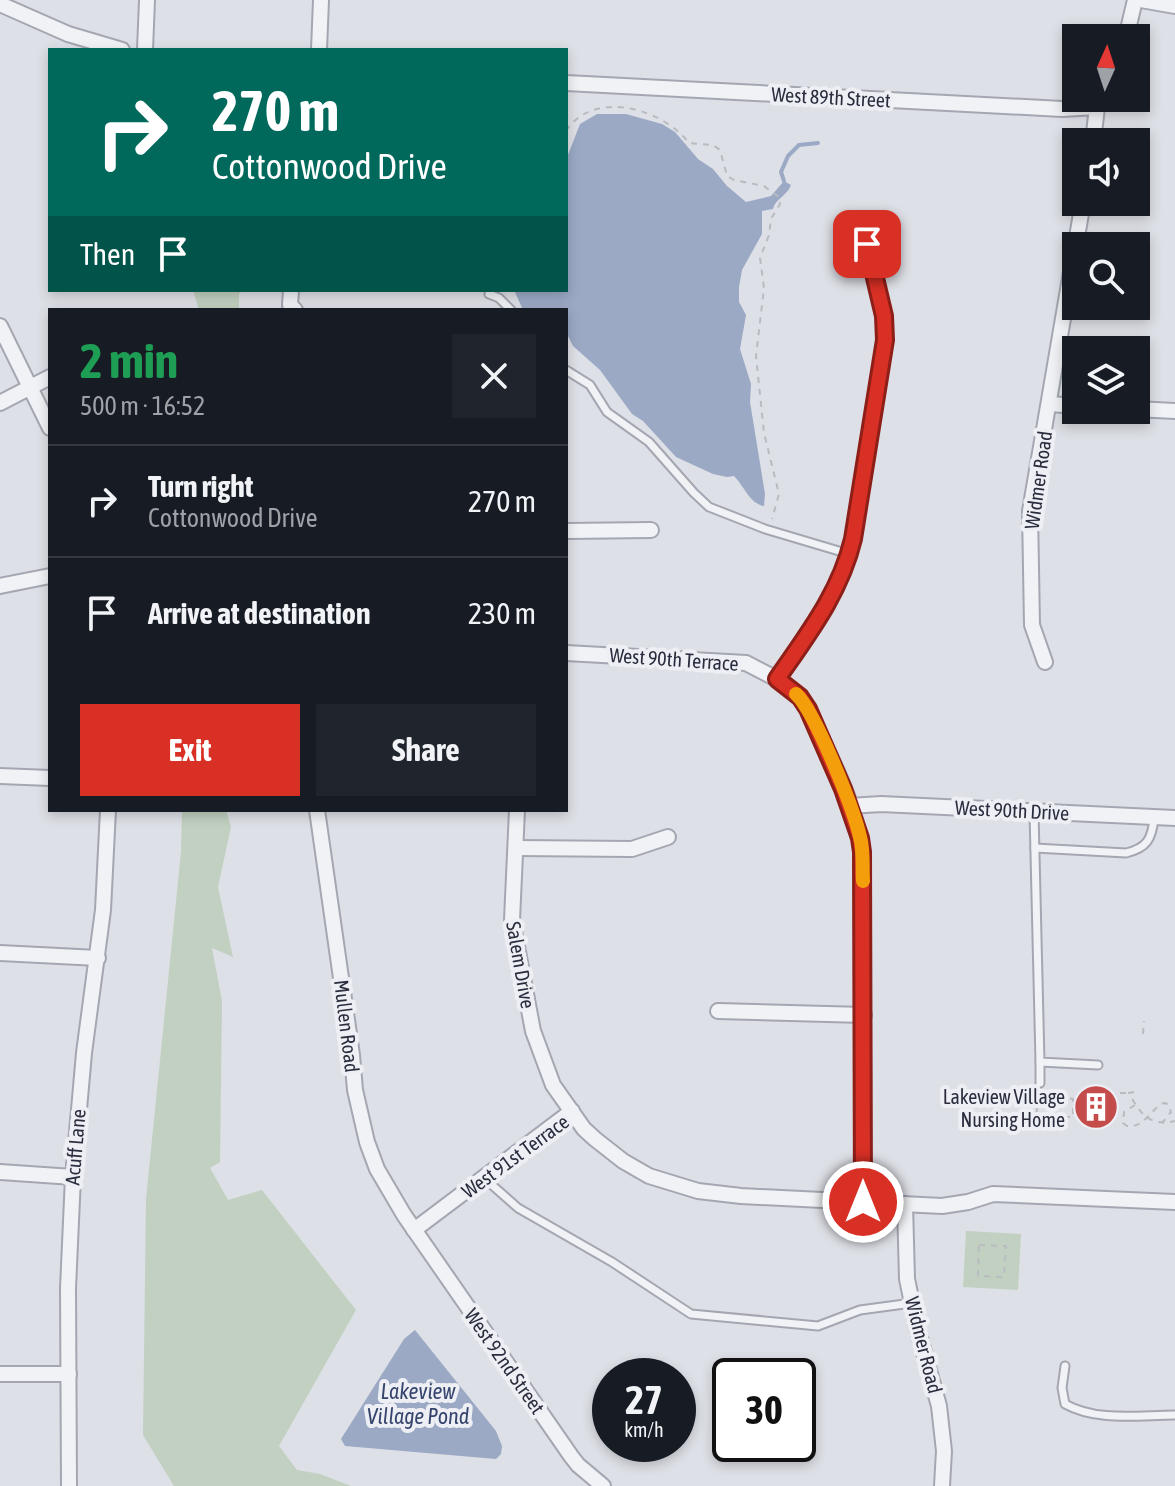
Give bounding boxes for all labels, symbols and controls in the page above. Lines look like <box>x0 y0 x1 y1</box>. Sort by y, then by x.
north arrow <box>1062 24 1150 112</box>
map controls <box>1062 24 1150 424</box>
text: 270 m <box>212 79 339 143</box>
icon: right <box>80 80 184 184</box>
street label: West 89th Street <box>771 82 891 112</box>
button: sound <box>1062 128 1150 216</box>
text: Cottonwood Drive <box>212 145 447 187</box>
pin <box>833 210 901 278</box>
icon: arrive <box>845 222 889 266</box>
icon: arrive <box>151 232 195 276</box>
button: search <box>1062 232 1150 320</box>
text: Then <box>80 237 135 271</box>
text: 2 min <box>80 333 178 388</box>
button: close <box>452 334 536 418</box>
button: layers <box>1062 336 1150 424</box>
text: 500 m · 16:52 <box>80 391 205 421</box>
street label: Widmer Road <box>1020 429 1056 531</box>
text: Turn right <box>148 469 254 503</box>
icon: right <box>80 479 124 523</box>
text: 270 m <box>468 484 536 518</box>
text: Cottonwood Drive <box>148 503 318 533</box>
icon: arrive <box>80 591 124 635</box>
text: Arrive at destination <box>148 596 370 630</box>
text: 230 m <box>468 596 536 630</box>
street label: West 90th Terrace <box>609 643 739 675</box>
button: Exit <box>80 704 300 796</box>
button: Share <box>316 704 536 796</box>
street label: West 90th Drive <box>954 796 1070 824</box>
street label: Salem Drive <box>502 920 540 1010</box>
street label: Mullen Road <box>330 978 364 1074</box>
building icon: Lakeview Village Nursing Home <box>1072 1083 1120 1131</box>
place label: Lakeview Village Nursing Home <box>943 1085 1065 1131</box>
street label: Acuff Lane <box>60 1108 90 1186</box>
street label: West 91st Terrace <box>457 1109 573 1203</box>
position arrow <box>821 1160 905 1244</box>
street label: Widmer Road <box>901 1294 947 1396</box>
street label: West 92nd Street <box>460 1304 550 1418</box>
speed limit sign: 30 <box>712 1358 816 1462</box>
text: 27 <box>625 1377 663 1422</box>
water label: Lakeview Village Pond <box>367 1378 469 1429</box>
text: km/h <box>624 1418 664 1441</box>

